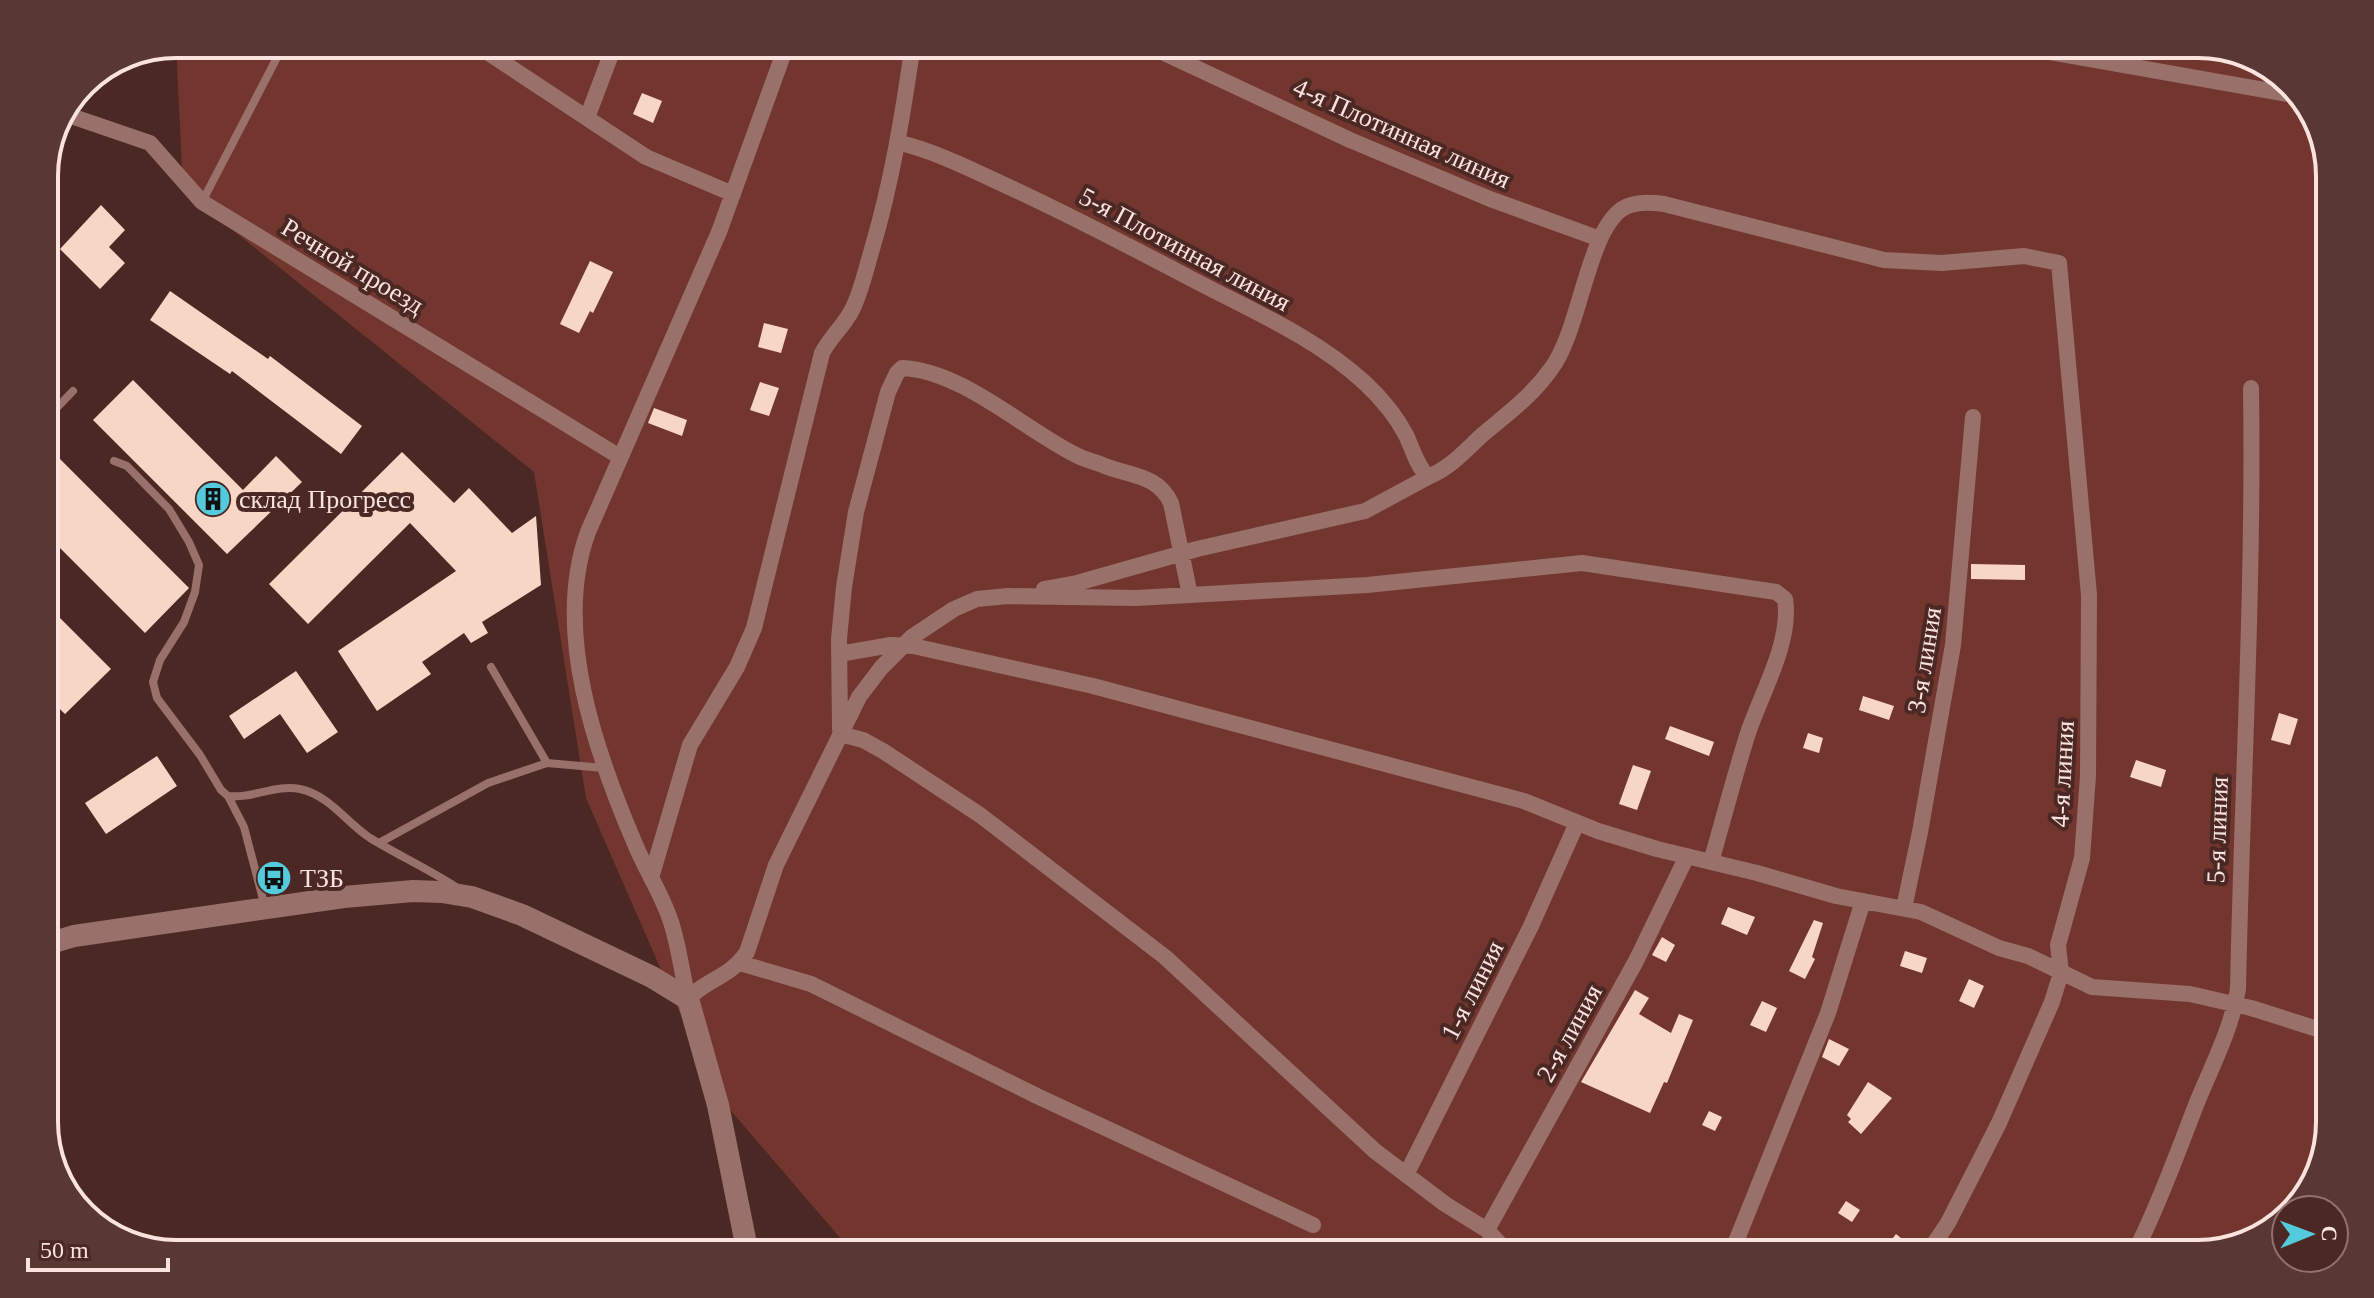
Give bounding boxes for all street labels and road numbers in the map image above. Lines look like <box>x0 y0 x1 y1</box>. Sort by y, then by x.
street label: 4-я Плотинная линия <box>1289 73 1515 194</box>
street label: 5-я Плотинная линия <box>1075 182 1295 317</box>
street label: Речной проезд <box>276 213 429 320</box>
street label: 3-я линия <box>1902 605 1947 715</box>
street label: 4-я линия <box>2045 720 2080 828</box>
street label: 5-я линия <box>2201 776 2234 884</box>
street label: 1-я линия <box>1435 936 1510 1044</box>
street label: 2-я линия <box>1531 979 1608 1087</box>

